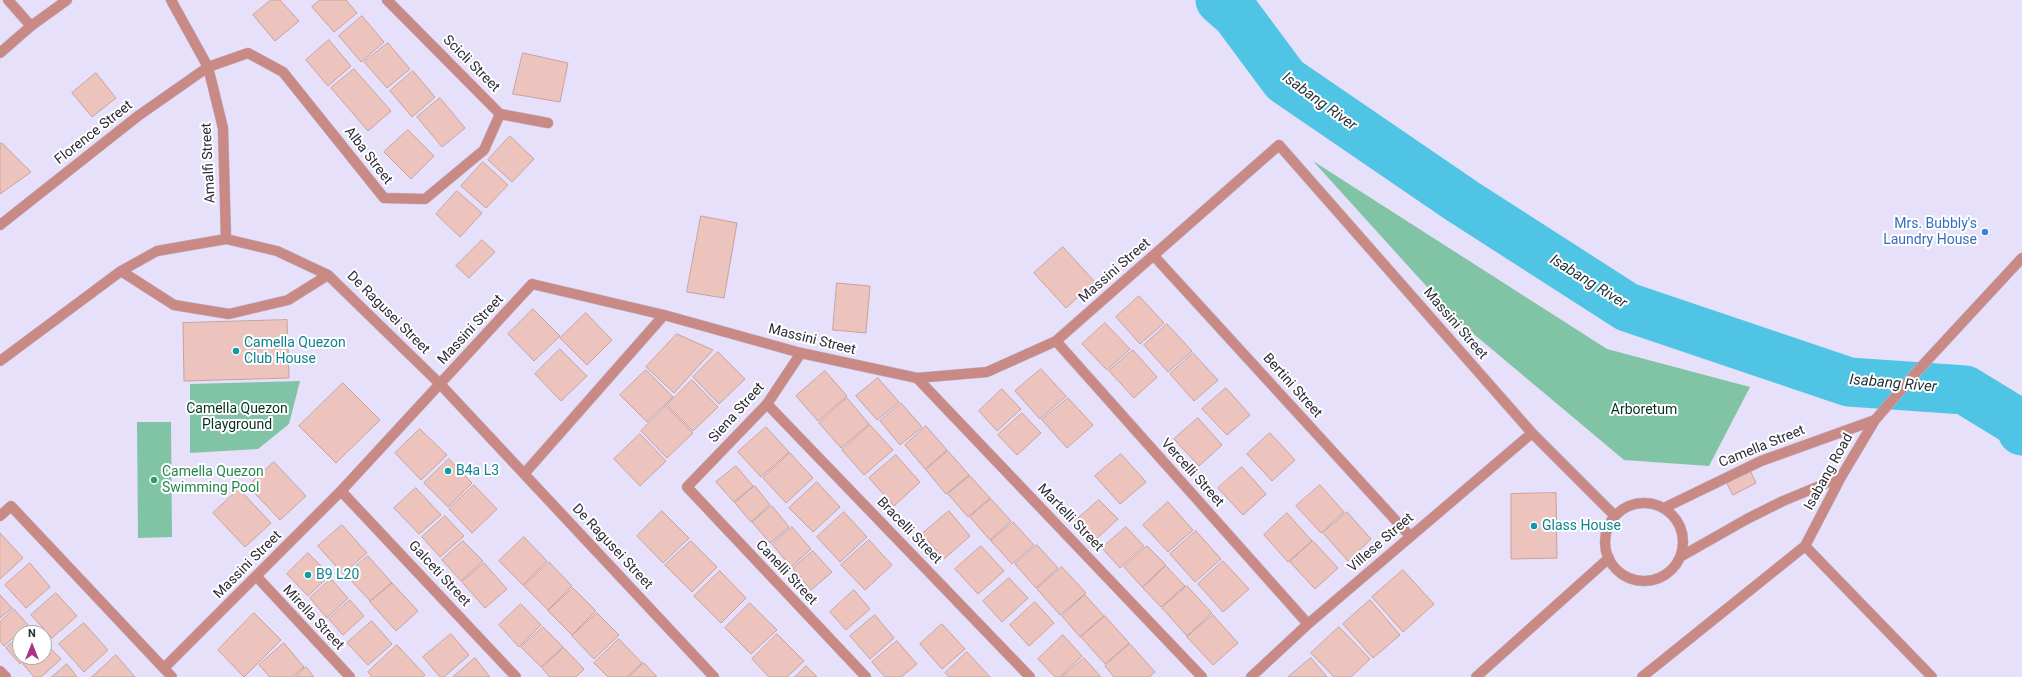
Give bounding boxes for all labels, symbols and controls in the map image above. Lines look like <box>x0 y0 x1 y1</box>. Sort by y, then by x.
street label: Scicli Street <box>439 32 503 96</box>
water label: Isabang River <box>1278 69 1360 135</box>
street label: Florence Street <box>52 97 136 169</box>
street label: Amalfi Street <box>199 122 219 204</box>
street label: Alba Street <box>340 124 396 188</box>
place label: Mrs. Bubbly's Laundry House <box>1883 216 1977 248</box>
marker: Mrs. Bubbly's Laundry House <box>1980 227 1990 237</box>
street label: Massini Street <box>1076 235 1154 307</box>
water label: Isabang River <box>1546 251 1630 313</box>
street label: De Ragusei Street <box>343 268 433 358</box>
street label: Massini Street <box>1419 285 1491 363</box>
street label: Massini Street <box>434 292 508 368</box>
street label: Massini Street <box>767 321 857 359</box>
place label: Camella Quezon Club House <box>244 335 346 368</box>
marker: Camella Quezon Club House <box>231 346 241 356</box>
street label: Bertini Street <box>1259 350 1325 422</box>
water label: Isabang River <box>1849 371 1937 397</box>
street label: Siena Street <box>706 380 768 446</box>
park label: Camella Quezon Playground <box>186 401 288 434</box>
park label: Arboretum <box>1611 402 1677 418</box>
street label: Camella Street <box>1717 422 1807 472</box>
street label: Isabang Road <box>1801 431 1857 513</box>
street label: Vercelli Street <box>1157 435 1227 511</box>
place label: B4a L3 <box>456 463 499 479</box>
place label: Camella Quezon Swimming Pool <box>162 464 264 496</box>
marker: B4a L3 <box>443 466 453 476</box>
marker: Camella Quezon Swimming Pool <box>149 475 159 485</box>
street label: Martelli Street <box>1034 481 1106 555</box>
street label: Bracelli Street <box>873 494 945 568</box>
street label: De Ragusei Street <box>568 501 656 593</box>
street label: Villese Street <box>1345 510 1417 576</box>
place label: Glass House <box>1542 518 1621 534</box>
marker: Glass House <box>1529 521 1539 531</box>
street label: Massini Street <box>211 528 285 602</box>
street label: Canelli Street <box>752 537 820 609</box>
street label: Galceti Street <box>404 538 474 610</box>
place label: B9 L20 <box>316 567 359 583</box>
marker: B9 L20 <box>303 570 313 580</box>
street label: Mirella Street <box>279 582 347 654</box>
north arrow <box>12 625 52 665</box>
text: N <box>28 627 36 640</box>

